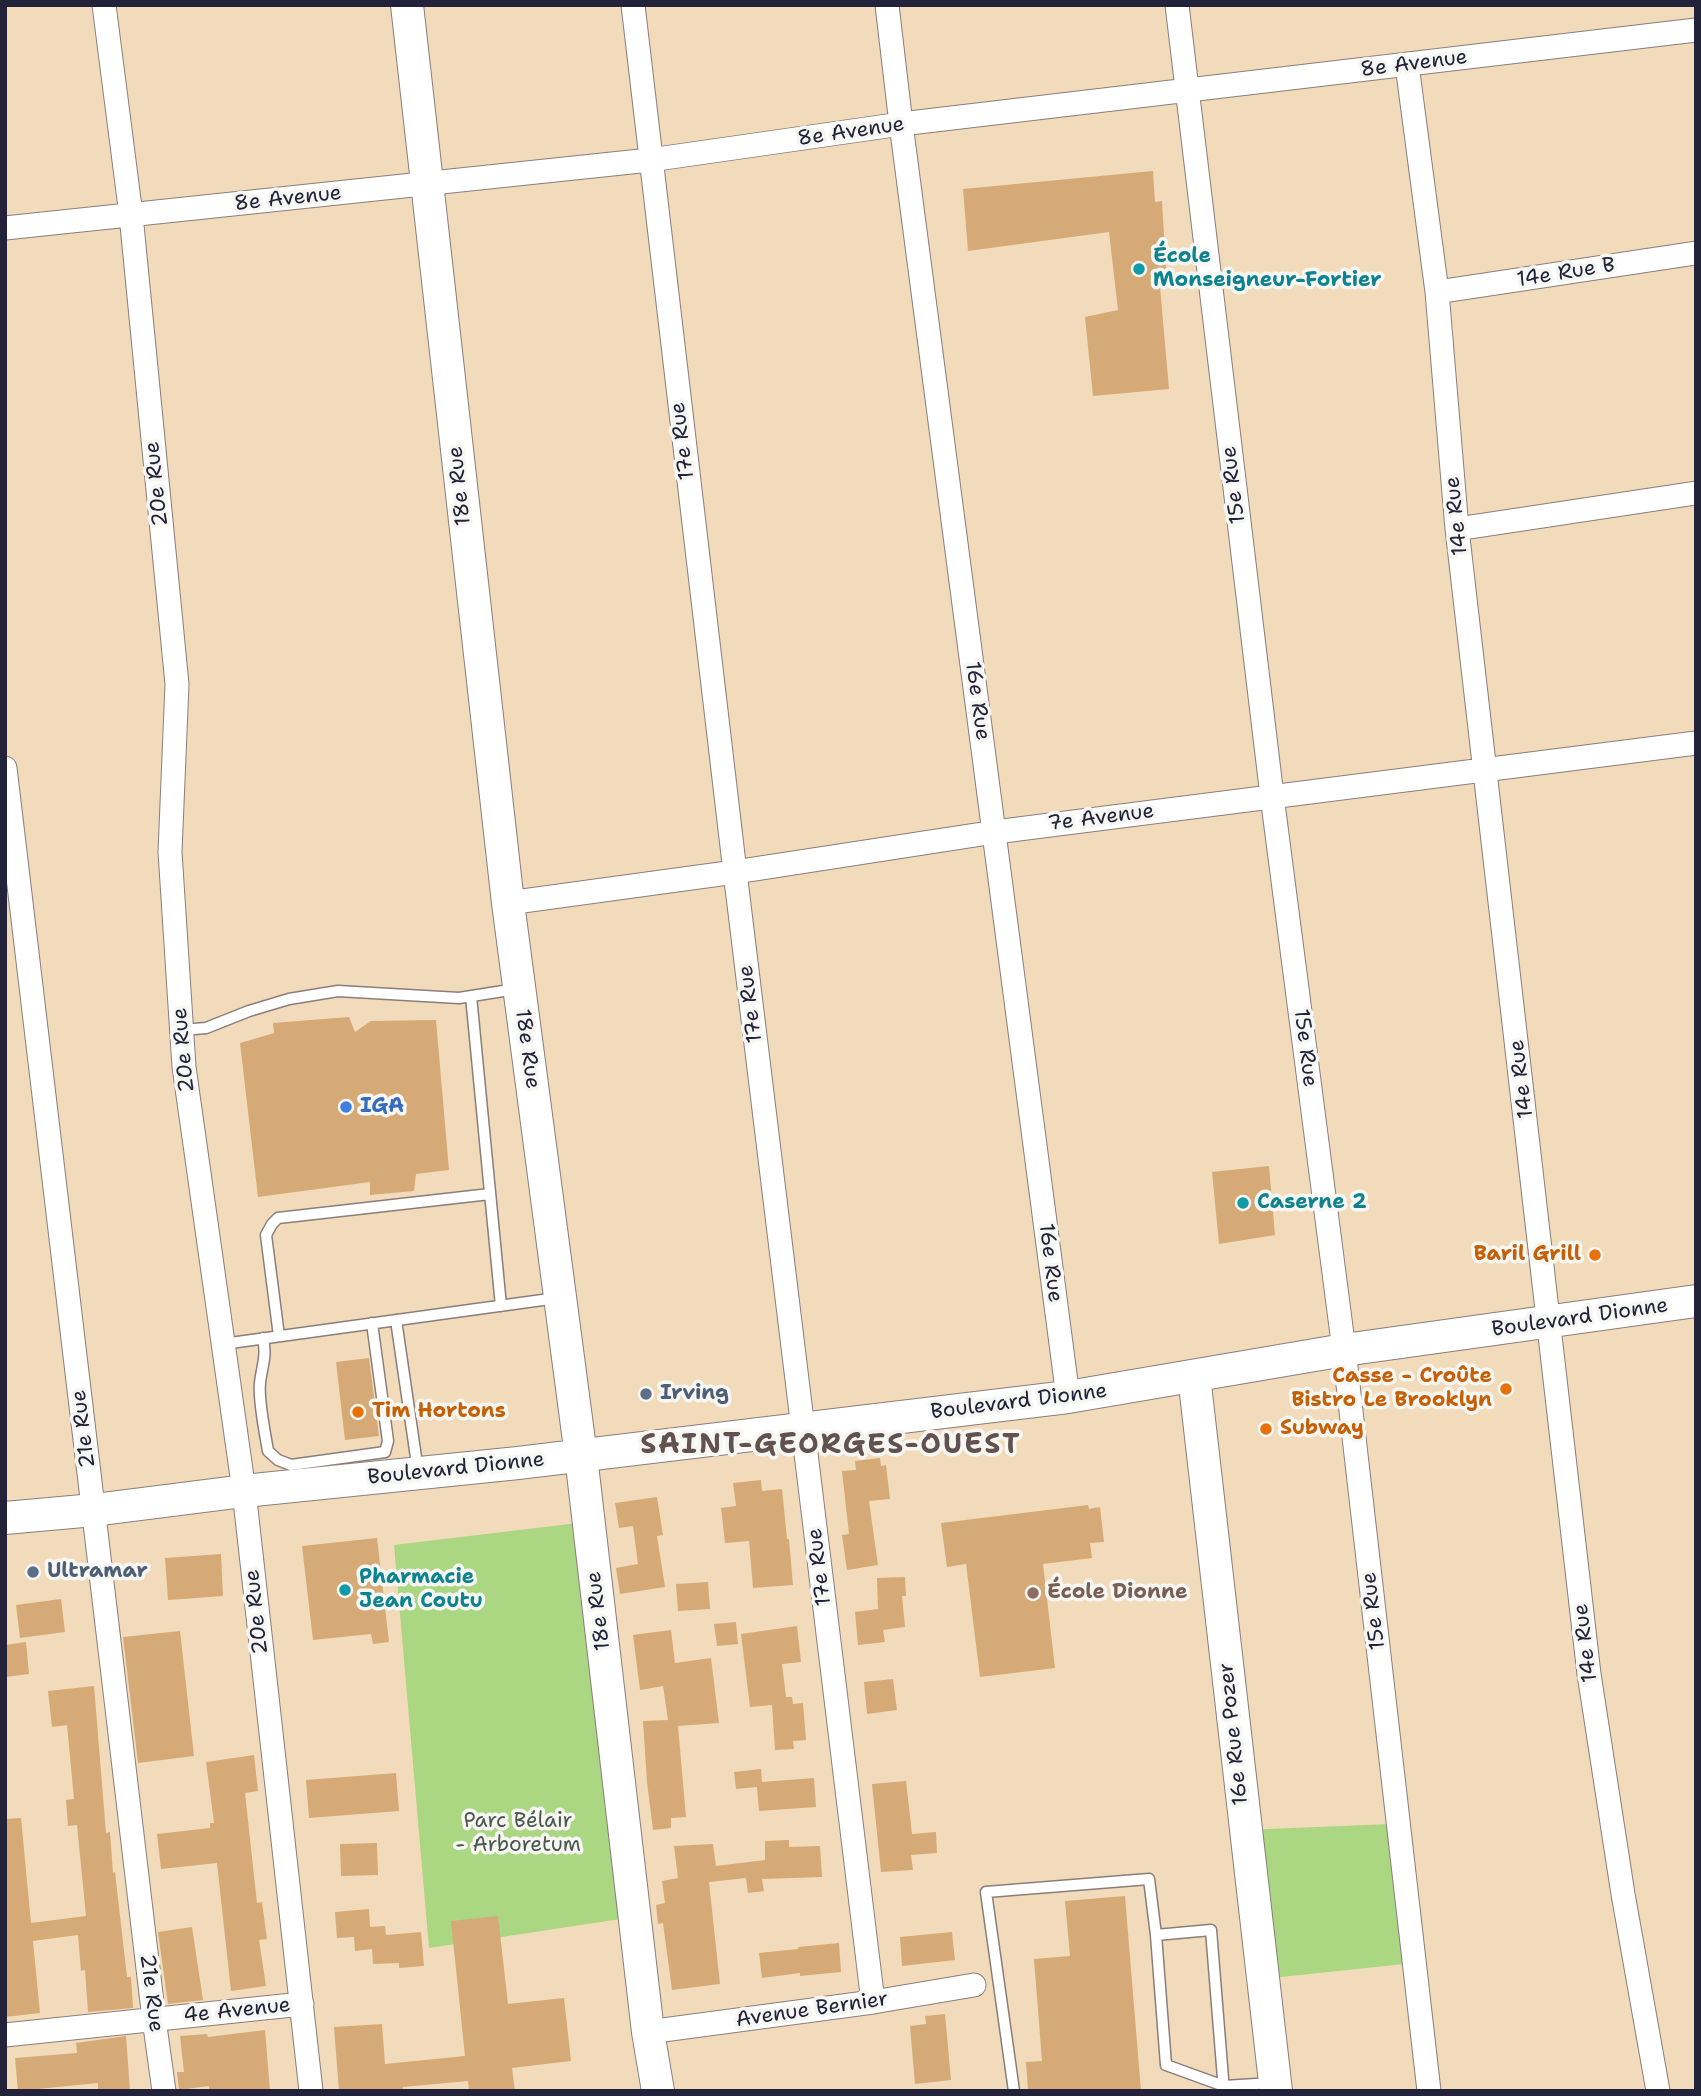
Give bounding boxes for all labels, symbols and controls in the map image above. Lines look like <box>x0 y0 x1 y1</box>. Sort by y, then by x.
street label: 8e Avenue <box>1359 45 1469 83</box>
street label: 8e Avenue <box>796 112 906 152</box>
street label: 8e Avenue <box>233 181 343 217</box>
place label: École Monseigneur-Fortier <box>1153 244 1382 294</box>
street label: 14e Rue B <box>1515 253 1617 293</box>
marker: École Monseigneur-Fortier <box>1131 261 1147 277</box>
street label: 17e Rue <box>666 400 700 482</box>
street label: 20e Rue <box>140 440 174 528</box>
street label: 18e Rue <box>443 445 477 527</box>
street label: 15e Rue <box>1217 445 1251 525</box>
street label: 14e Rue <box>1440 475 1474 557</box>
street label: 16e Rue <box>959 660 995 742</box>
street label: 7e Avenue <box>1046 799 1156 837</box>
street label: 17e Rue <box>734 963 768 1045</box>
street label: 20e Rue <box>168 1006 200 1094</box>
street label: 18e Rue <box>509 1008 545 1090</box>
street label: 15e Rue <box>1288 1008 1322 1088</box>
street label: 14e Rue <box>1505 1038 1539 1120</box>
place label: IGA <box>360 1094 404 1120</box>
marker: IGA <box>338 1099 354 1115</box>
place label: Caserne 2 <box>1257 1190 1367 1216</box>
marker: Caserne 2 <box>1235 1195 1251 1211</box>
street label: 16e Rue <box>1033 1222 1067 1304</box>
place label: Baril Grill <box>1474 1242 1581 1268</box>
marker: Baril Grill <box>1587 1247 1603 1263</box>
street label: Boulevard Dionne <box>1490 1293 1670 1343</box>
place label: Casse - Croûte Bistro Le Brooklyn <box>1291 1364 1492 1414</box>
street label: Boulevard Dionne <box>929 1379 1109 1425</box>
place label: Irving <box>660 1381 729 1407</box>
marker: Casse - Croûte Bistro Le Brooklyn <box>1498 1381 1514 1397</box>
marker: Irving <box>638 1386 654 1402</box>
street label: 21e Rue <box>67 1388 101 1470</box>
place label: Tim Hortons <box>372 1399 506 1425</box>
marker: Tim Hortons <box>350 1404 366 1420</box>
place label: Subway <box>1280 1416 1364 1442</box>
marker: Subway <box>1258 1421 1274 1437</box>
district label: SAINT-GEORGES-OUEST <box>643 1429 1019 1463</box>
street label: Boulevard Dionne <box>366 1447 546 1491</box>
street label: 17e Rue <box>803 1526 837 1608</box>
place label: Ultramar <box>47 1559 148 1585</box>
marker: Ultramar <box>25 1564 41 1580</box>
place label: Pharmacie Jean Coutu <box>359 1565 483 1615</box>
street label: 20e Rue <box>240 1568 274 1656</box>
street label: 18e Rue <box>582 1570 616 1652</box>
street label: 15e Rue <box>1357 1571 1391 1651</box>
place label: École Dionne <box>1047 1580 1188 1606</box>
marker: Pharmacie Jean Coutu <box>337 1582 353 1598</box>
marker: École Dionne <box>1025 1585 1041 1601</box>
street label: 14e Rue <box>1569 1602 1603 1684</box>
street label: 16e Rue Pozer <box>1214 1661 1254 1807</box>
park label: Parc Bélair - Arboretum <box>455 1809 581 1859</box>
street label: 21e Rue <box>134 1952 168 2034</box>
street label: Avenue Bernier <box>734 1987 890 2033</box>
street label: 4e Avenue <box>182 1993 292 2029</box>

